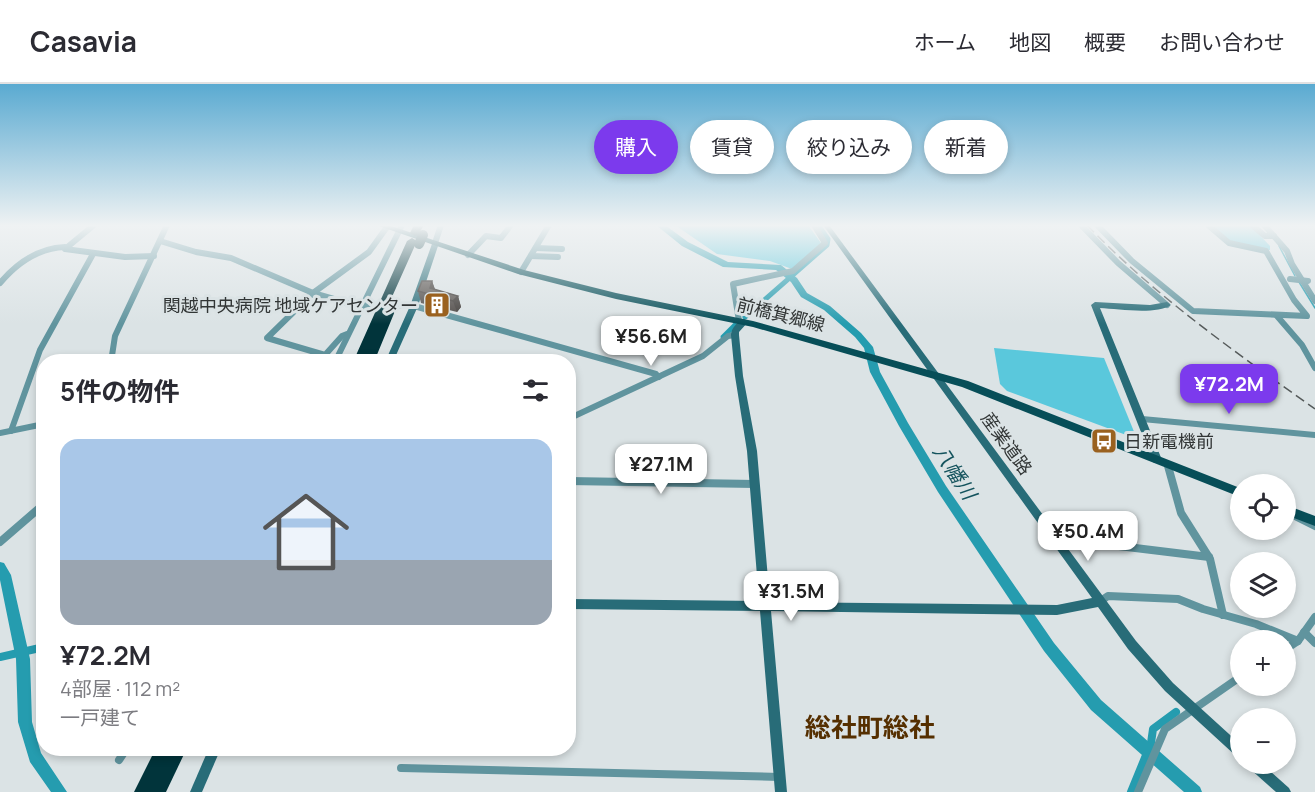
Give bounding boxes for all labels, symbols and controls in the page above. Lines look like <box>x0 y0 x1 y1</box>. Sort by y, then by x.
text: Casavia <box>30 22 137 60</box>
text: ホーム <box>914 28 976 56</box>
text: 地図 <box>1009 28 1051 56</box>
text: 概要 <box>1084 28 1126 56</box>
text: お問い合わせ <box>1159 28 1285 56</box>
chip: 購入 <box>594 120 678 174</box>
chip: 賃貸 <box>690 120 774 174</box>
chip: 絞り込み <box>786 120 912 174</box>
chip: 新着 <box>924 120 1008 174</box>
building icon: 関越中央病院 地域ケアセンター <box>422 290 452 320</box>
street label: 前橋箕郷線 <box>734 291 828 337</box>
place label: 関越中央病院 地域ケアセンター <box>163 293 418 317</box>
pin: ¥56.6M <box>602 316 700 367</box>
text: ¥56.6M <box>615 322 687 349</box>
pin: ¥72.2M <box>1180 364 1278 415</box>
text: ¥72.2M <box>1194 370 1264 397</box>
text: 5件の物件 <box>60 373 179 409</box>
icon: filters <box>519 374 552 407</box>
street label: 産業道路 <box>976 407 1038 479</box>
bus stop icon: 日新電機前 <box>1089 426 1119 456</box>
place label: 日新電機前 <box>1124 429 1214 453</box>
water label: 八幡川 <box>927 439 984 506</box>
pin: ¥27.1M <box>612 444 710 495</box>
text: ¥27.1M <box>629 450 693 477</box>
map controls <box>1230 474 1296 774</box>
button: locate <box>1230 474 1296 540</box>
icon: home <box>252 478 360 586</box>
pin: ¥50.4M <box>1039 511 1137 562</box>
text: ¥50.4M <box>1052 517 1124 544</box>
button: layers <box>1230 552 1296 618</box>
pin: ¥31.5M <box>742 571 840 622</box>
text: ¥31.5M <box>758 577 824 604</box>
button: + <box>1230 630 1296 696</box>
text: ¥72.2M <box>60 637 151 673</box>
text: 4部屋 · 112 m² <box>60 675 180 702</box>
text: 一戸建て <box>60 704 140 731</box>
button: − <box>1230 708 1296 774</box>
district label: 総社町総社 <box>805 709 935 745</box>

